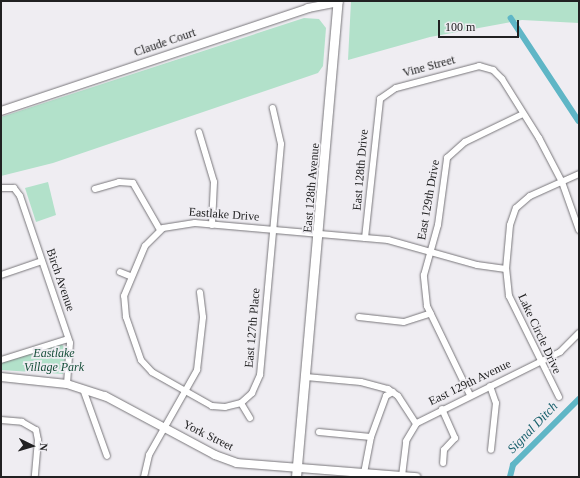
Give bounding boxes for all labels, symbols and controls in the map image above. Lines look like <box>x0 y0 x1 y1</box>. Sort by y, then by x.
scale bar <box>440 12 521 38</box>
text: 100 m <box>445 20 475 34</box>
street label: Claude Court <box>132 26 198 60</box>
street label: Vine Street <box>401 53 457 81</box>
street label: East 128th Drive <box>350 129 372 211</box>
street label: East 128th Avenue <box>301 142 323 234</box>
street label: East 129th Drive <box>415 159 443 241</box>
street label: Eastlake Drive <box>188 205 260 225</box>
street label: Birch Avenue <box>42 246 78 314</box>
street label: East 127th Place <box>242 288 264 368</box>
street label: Lake Circle Drive <box>514 292 564 376</box>
park label: Eastlake Village Park <box>24 347 84 375</box>
street label: East 129th Avenue <box>426 357 514 409</box>
water label: Signal Ditch <box>505 399 561 457</box>
street label: York Street <box>180 418 236 454</box>
north arrow <box>12 426 52 466</box>
text: N <box>38 443 50 452</box>

